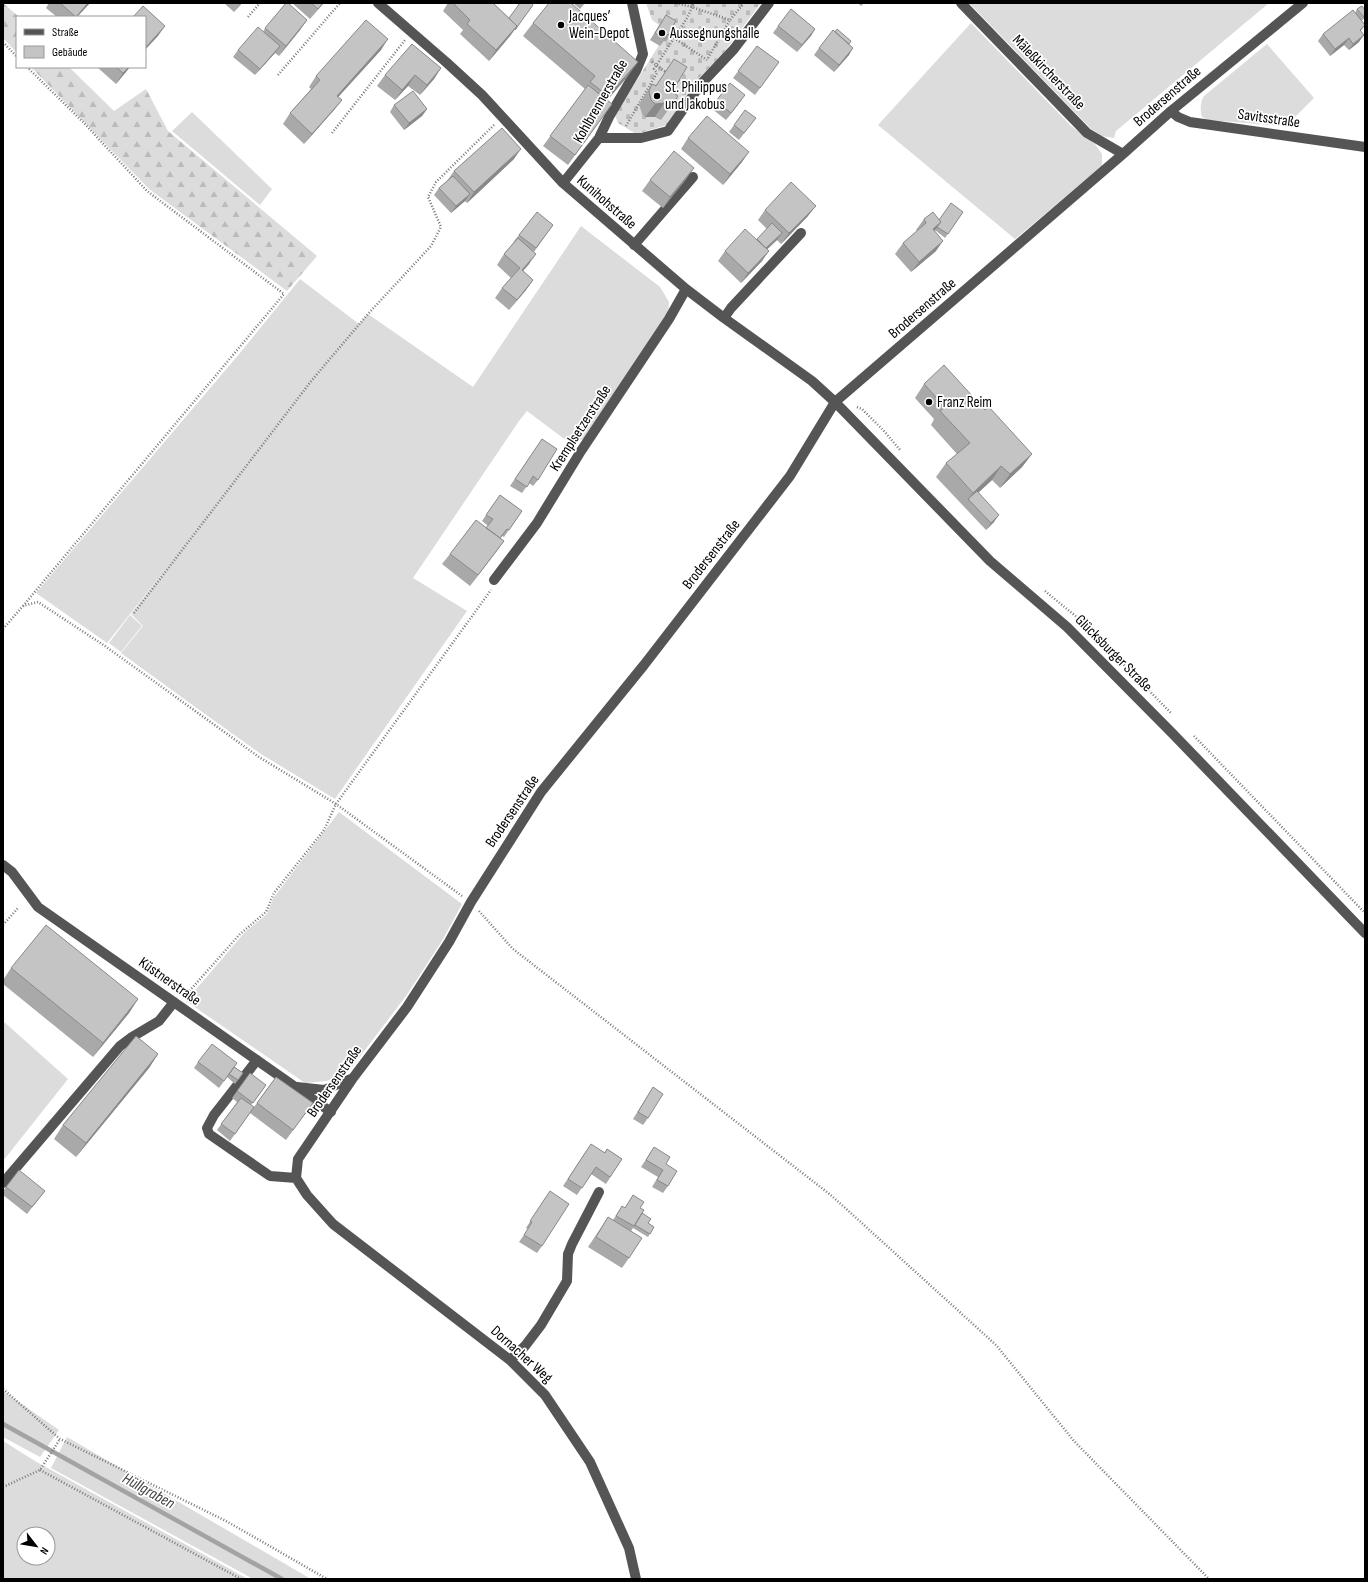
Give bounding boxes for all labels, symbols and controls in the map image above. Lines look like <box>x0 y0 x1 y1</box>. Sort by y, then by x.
place label: Jacques’ Wein-Depot <box>568 7 630 43</box>
legend <box>16 16 146 68</box>
marker: Jacques’ Wein-Depot <box>556 20 566 30</box>
place label: Aussegnungshalle <box>669 24 760 43</box>
text: Straße <box>52 25 79 40</box>
marker: Aussegnungshalle <box>657 28 667 38</box>
street label: Mäleßkircherstraße <box>1008 31 1089 114</box>
text: Gebäude <box>52 45 87 60</box>
street label: Kohlbrennerstraße <box>569 56 632 146</box>
street label: Brodersenstraße <box>1130 62 1205 131</box>
place label: St. Philippus und Jakobus <box>665 78 727 114</box>
marker: St. Philippus und Jakobus <box>652 91 662 101</box>
street label: Savitsstraße <box>1237 105 1301 132</box>
street label: Kunihohstraße <box>573 171 641 234</box>
street label: Brodersenstraße <box>885 274 960 343</box>
street label: Kremplsetzerstraße <box>546 382 615 475</box>
place label: Franz Reim <box>937 393 992 412</box>
marker: Franz Reim <box>924 397 934 407</box>
street label: Brodersenstraße <box>678 516 745 593</box>
street label: Glücksburger Straße <box>1071 611 1156 696</box>
street label: Brodersenstraße <box>481 771 544 851</box>
street label: Küstnerstraße <box>135 953 204 1010</box>
street label: Brodersenstraße <box>303 1042 366 1121</box>
street label: Dornacher Weg <box>487 1322 557 1387</box>
water label: Hüllgraben <box>119 1469 178 1514</box>
north arrow <box>16 1526 56 1566</box>
text: N <box>37 1545 51 1557</box>

